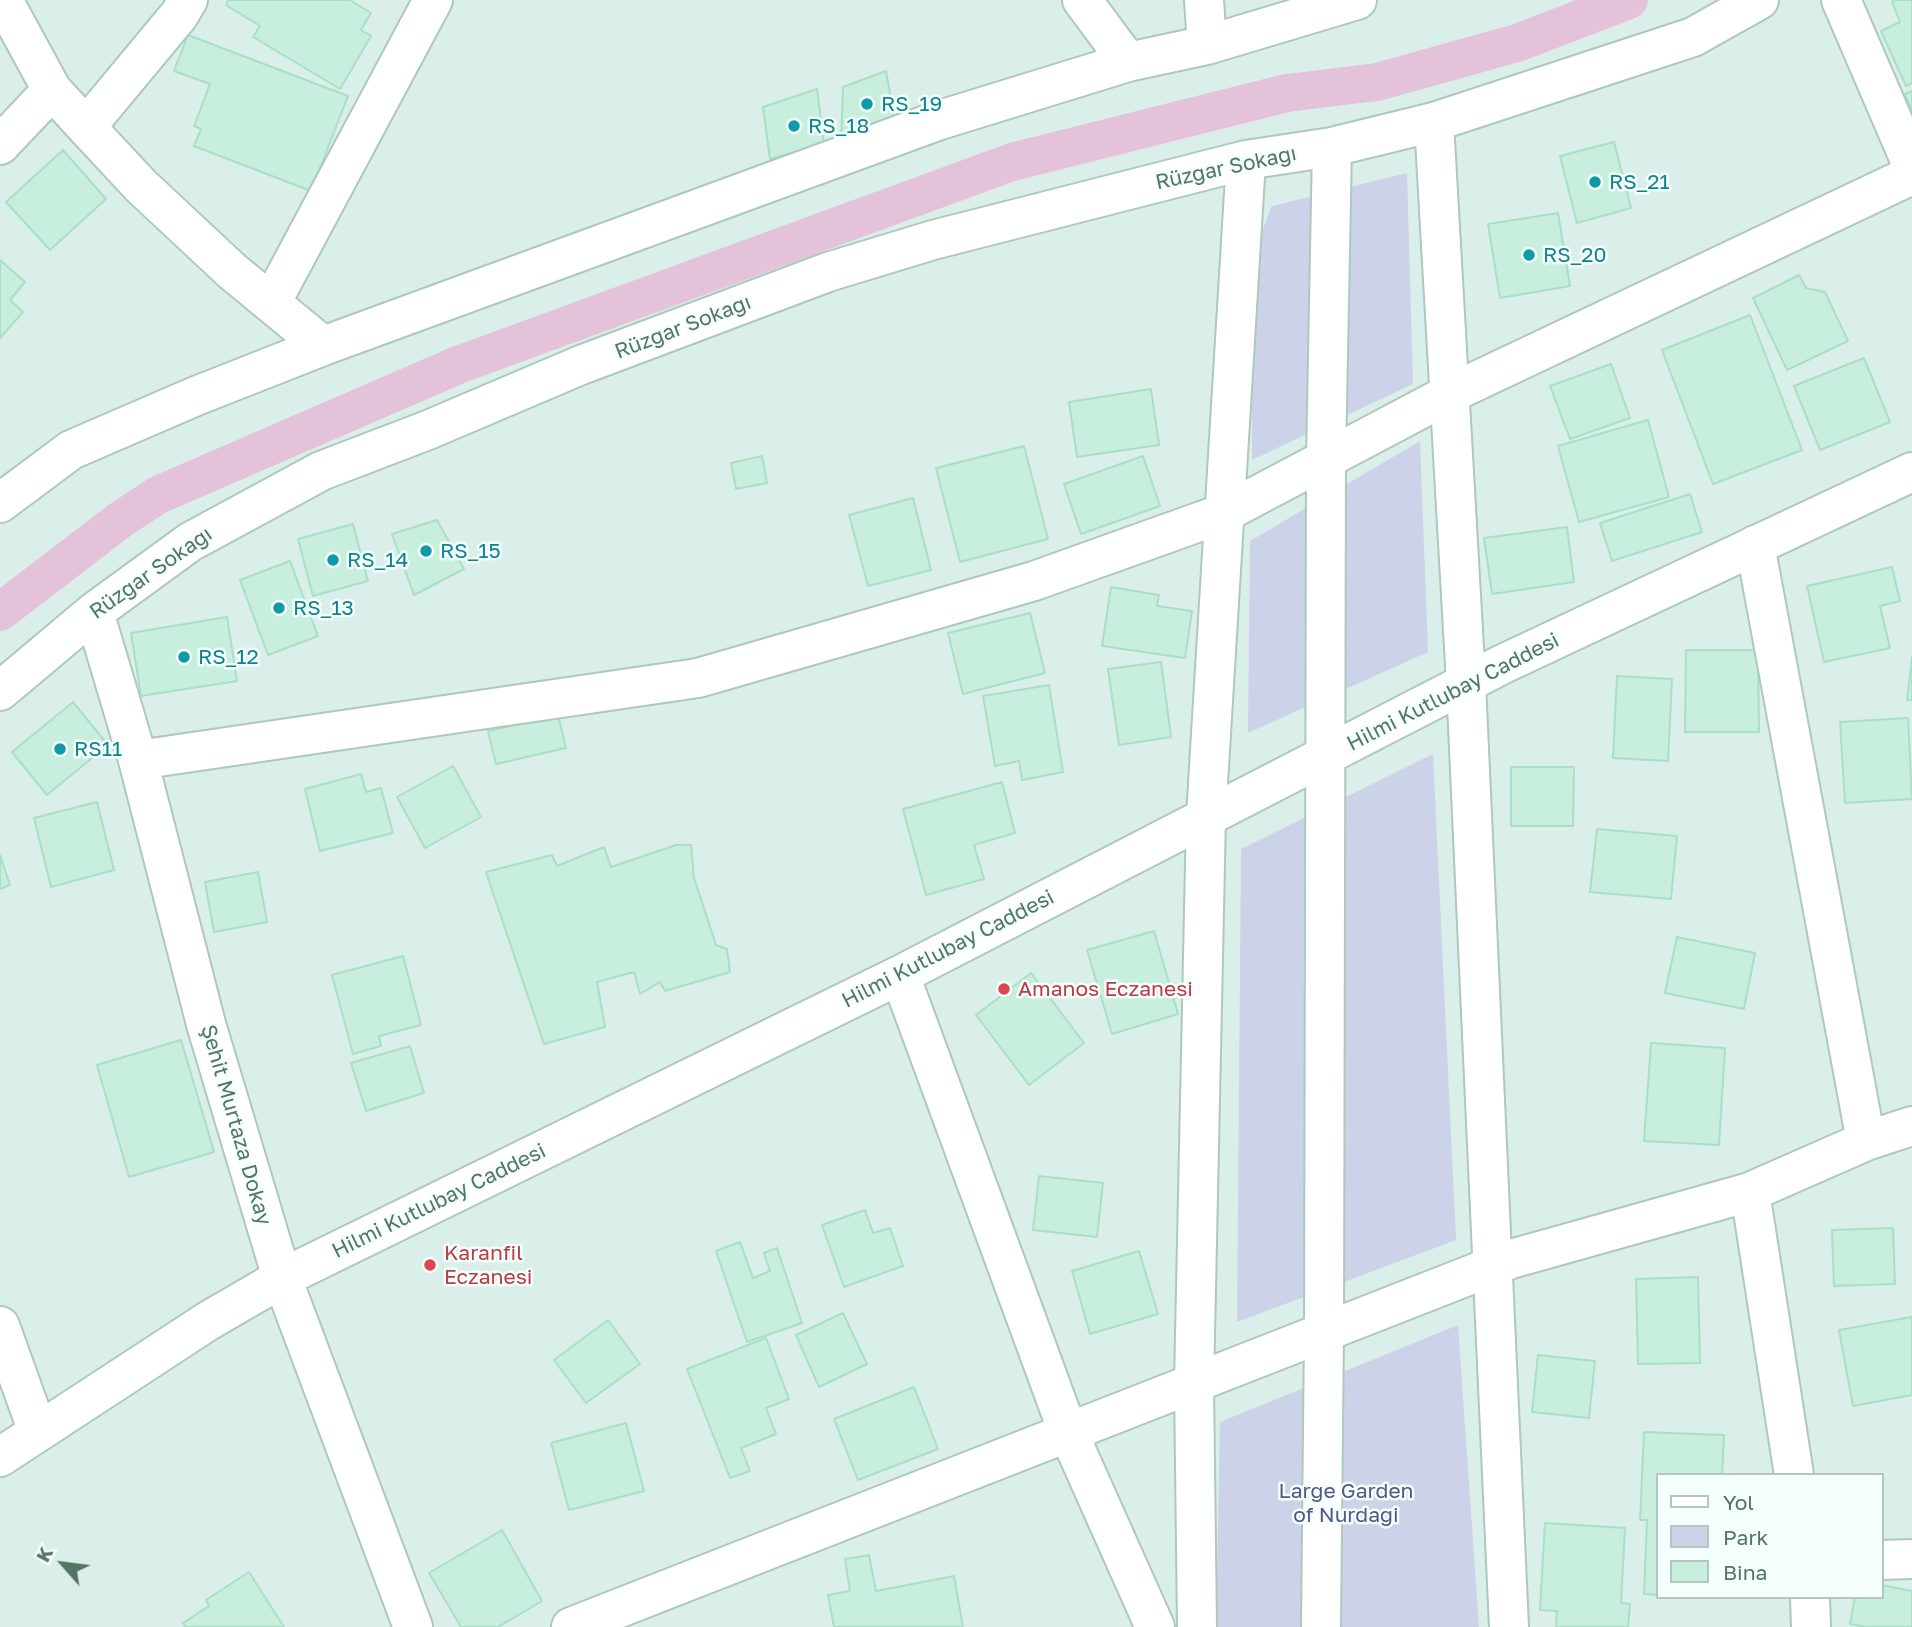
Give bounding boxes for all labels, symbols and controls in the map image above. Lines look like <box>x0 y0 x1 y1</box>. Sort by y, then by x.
place label: RS_19 <box>881 91 942 117</box>
marker: RS_19 <box>859 96 875 112</box>
place label: RS_18 <box>808 113 869 139</box>
marker: RS_18 <box>786 118 802 134</box>
street label: Rüzgar Sokağı <box>1153 141 1299 195</box>
place label: RS_21 <box>1609 169 1670 195</box>
marker: RS_21 <box>1587 174 1603 190</box>
place label: RS_20 <box>1543 242 1606 268</box>
marker: RS_20 <box>1521 247 1537 263</box>
street label: Rüzgar Sokağı <box>611 290 755 364</box>
street label: Rüzgar Sokağı <box>85 521 217 625</box>
place label: RS_15 <box>440 538 501 564</box>
marker: RS_15 <box>418 543 434 559</box>
place label: RS_14 <box>347 547 408 573</box>
marker: RS_14 <box>325 552 341 568</box>
place label: RS_13 <box>293 595 354 621</box>
marker: RS_13 <box>271 600 287 616</box>
street label: Hilmi Kutlubay Caddesi <box>1343 628 1563 756</box>
place label: RS_12 <box>198 644 259 670</box>
marker: RS_12 <box>176 649 192 665</box>
place label: RS11 <box>74 736 122 762</box>
marker: RS11 <box>52 741 68 757</box>
street label: Hilmi Kutlubay Caddesi <box>838 885 1058 1013</box>
place label: Amanos Eczanesi <box>1018 976 1193 1002</box>
marker: Amanos Eczanesi <box>996 981 1012 997</box>
street label: Şehit Murtaza Dokay <box>195 1022 277 1228</box>
street label: Hilmi Kutlubay Caddesi <box>328 1138 550 1264</box>
place label: Karanfil Eczanesi <box>444 1240 532 1290</box>
marker: Karanfil Eczanesi <box>422 1257 438 1273</box>
legend <box>1657 1473 1884 1599</box>
park label: Large Garden of Nurdagi <box>1278 1478 1414 1528</box>
text: Yol <box>1723 1489 1754 1515</box>
text: Park <box>1723 1524 1768 1550</box>
north arrow <box>28 1529 98 1599</box>
text: K <box>31 1542 57 1565</box>
text: Bina <box>1723 1559 1767 1585</box>

